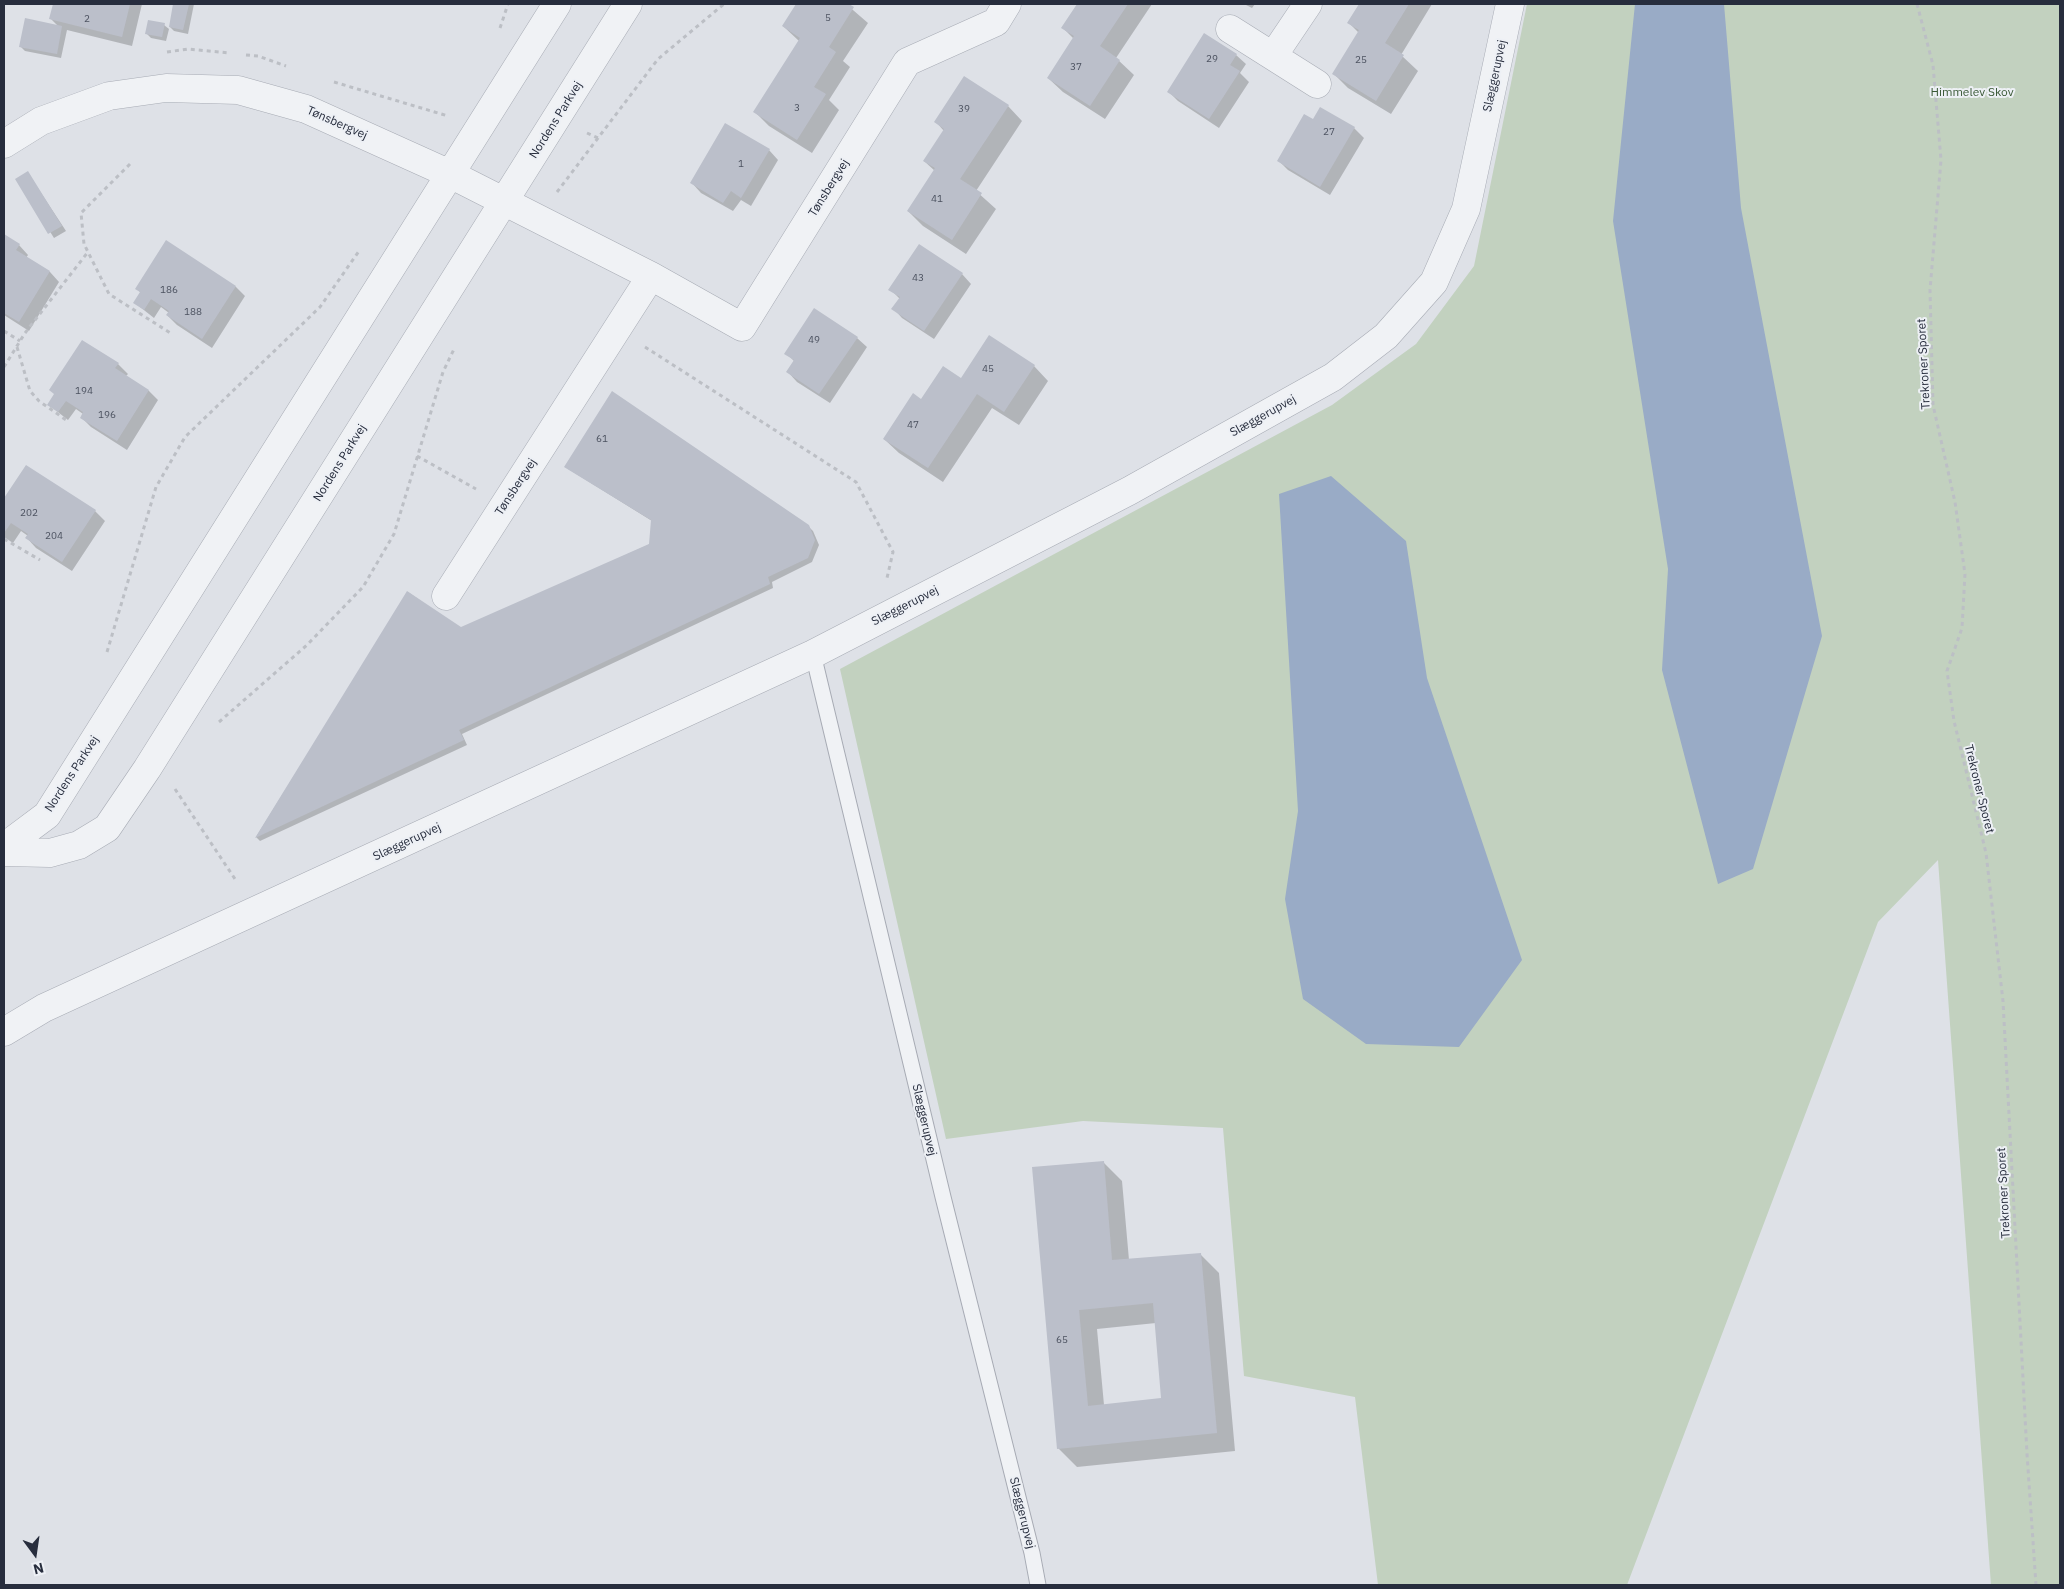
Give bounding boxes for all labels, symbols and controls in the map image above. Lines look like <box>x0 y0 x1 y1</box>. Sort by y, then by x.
house number: 5 <box>825 12 831 24</box>
house number: 2 <box>84 13 90 25</box>
street label: Slæggerupvej <box>1480 39 1510 113</box>
house number: 29 <box>1206 53 1218 65</box>
house number: 25 <box>1355 54 1367 66</box>
house number: 37 <box>1070 61 1082 73</box>
street label: Nordens Parkvej <box>527 79 585 161</box>
park label: Himmelev Skov <box>1930 86 2014 100</box>
house number: 3 <box>794 102 800 114</box>
street label: Tønsbergvej <box>304 103 370 143</box>
house number: 39 <box>958 103 970 115</box>
house number: 27 <box>1323 126 1335 138</box>
street label: Tønsbergvej <box>806 157 852 219</box>
house number: 1 <box>738 158 744 170</box>
house number: 41 <box>931 193 943 205</box>
house number: 43 <box>912 272 924 284</box>
house number: 186 <box>160 284 178 296</box>
house number: 188 <box>184 306 202 318</box>
street label: Trekroner Sporet <box>1914 318 1934 410</box>
house number: 49 <box>808 334 820 346</box>
house number: 45 <box>982 363 994 375</box>
house number: 194 <box>75 385 93 397</box>
street label: Slæggerupvej <box>1227 392 1299 440</box>
house number: 196 <box>98 409 116 421</box>
house number: 47 <box>907 419 919 431</box>
street label: Nordens Parkvej <box>311 422 369 504</box>
house number: 61 <box>596 433 608 445</box>
street label: Tønsbergvej <box>492 456 540 518</box>
house number: 202 <box>20 507 38 519</box>
house number: 204 <box>45 530 63 542</box>
street label: Slæggerupvej <box>869 583 941 629</box>
street label: Nordens Parkvej <box>42 733 102 815</box>
street label: Trekroner Sporet <box>1961 743 1997 835</box>
street label: Slæggerupvej <box>371 820 443 864</box>
street label: Slæggerupvej <box>909 1083 939 1157</box>
street label: Trekroner Sporet <box>1994 1147 2014 1239</box>
house number: 65 <box>1056 1334 1068 1346</box>
street label: Slæggerupvej <box>1006 1476 1038 1550</box>
north arrow <box>10 1529 60 1579</box>
text: N <box>32 1559 46 1579</box>

